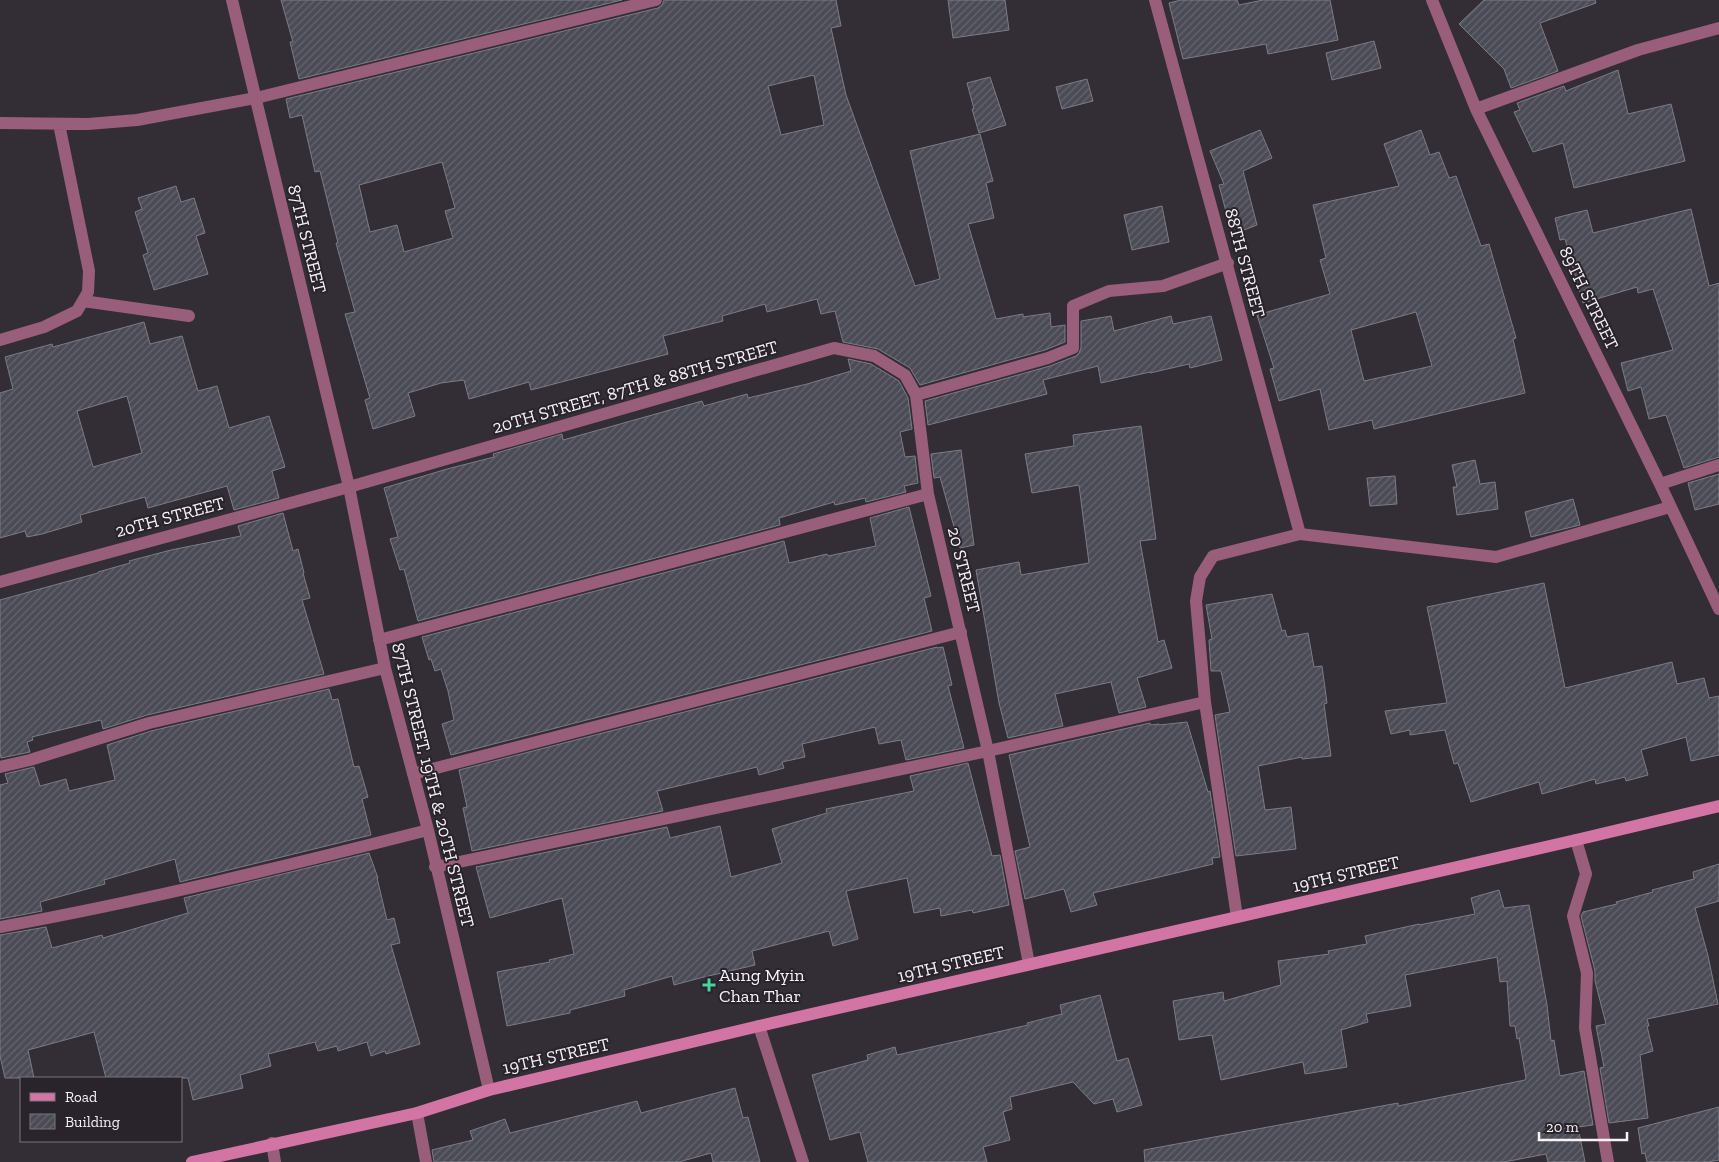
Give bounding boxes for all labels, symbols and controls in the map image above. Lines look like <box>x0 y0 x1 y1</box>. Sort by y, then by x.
street label: 87TH STREET <box>283 182 331 296</box>
street label: 88TH STREET <box>1220 206 1270 320</box>
street label: 89TH STREET <box>1555 243 1623 353</box>
street label: 20TH STREET, 87TH & 88TH STREET <box>490 336 780 438</box>
street label: 20TH STREET <box>113 492 227 542</box>
street label: 20 STREET <box>943 525 985 615</box>
street label: 87TH STREET, 19TH & 20TH STREET <box>387 640 479 930</box>
street label: 19TH STREET <box>1290 851 1402 897</box>
street label: 19TH STREET <box>895 941 1007 987</box>
place label: Aung Myin Chan Thar <box>719 964 805 1007</box>
marker: Aung Myin Chan Thar <box>703 979 715 991</box>
street label: 19TH STREET <box>500 1033 612 1079</box>
legend <box>20 1077 182 1142</box>
text: Road <box>65 1088 98 1106</box>
scale bar <box>1539 1110 1626 1142</box>
text: Building <box>65 1113 120 1131</box>
text: 20 m <box>1546 1118 1579 1136</box>

